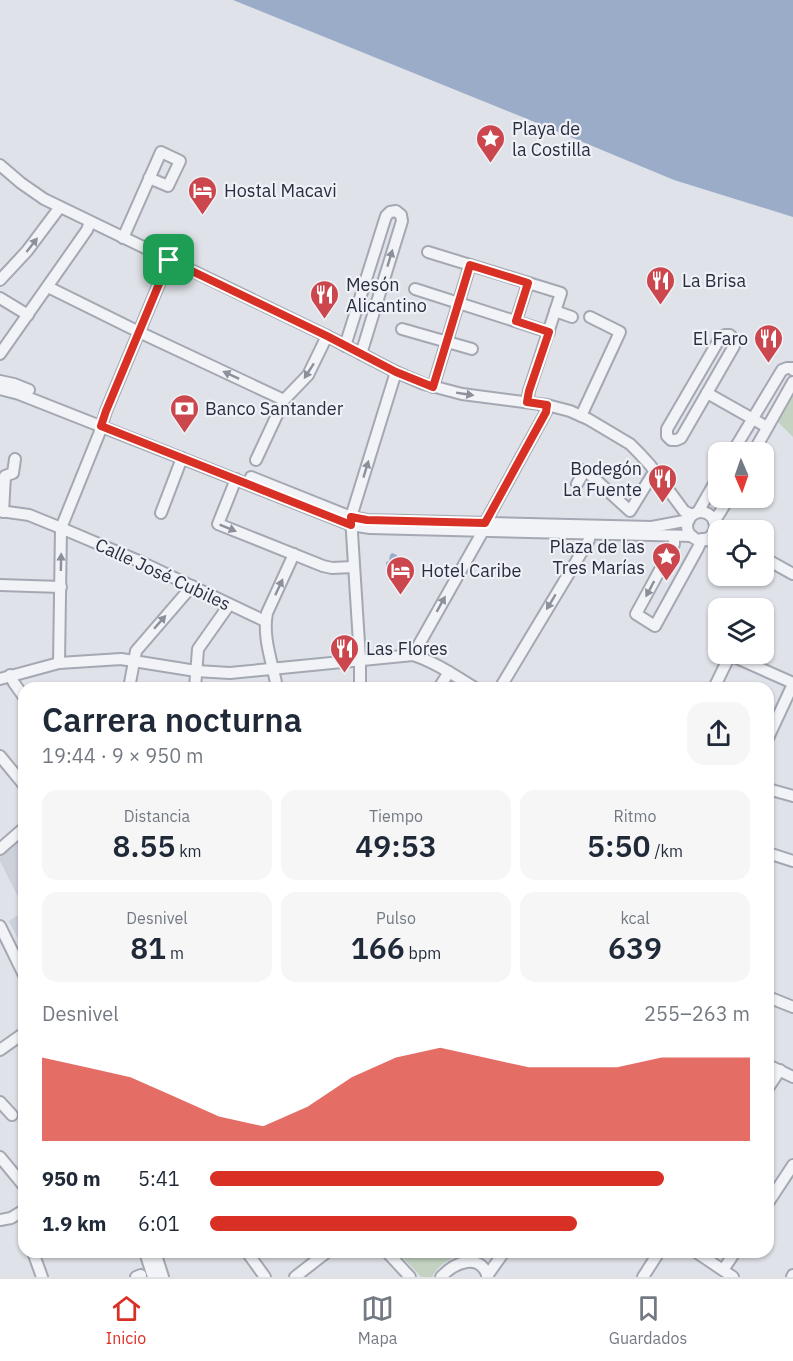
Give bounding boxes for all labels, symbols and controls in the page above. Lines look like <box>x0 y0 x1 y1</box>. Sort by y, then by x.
place label: Playa de la Costilla <box>512 117 591 161</box>
place icon: Playa de la Costilla <box>475 122 507 164</box>
hotel icon: Hostal Macavi <box>187 174 219 216</box>
place label: Hostal Macavi <box>224 179 337 202</box>
pin <box>143 234 194 285</box>
one-way arrow <box>25 237 38 253</box>
icon: arrive <box>152 243 185 276</box>
one-way arrow <box>386 249 396 267</box>
restaurant icon: La Brisa <box>645 264 677 306</box>
place label: La Brisa <box>682 269 746 292</box>
place label: Mesón Alicantino <box>346 273 427 317</box>
restaurant icon: Mesón Alicantino <box>309 278 341 320</box>
restaurant icon: El Faro <box>753 322 785 364</box>
place label: El Faro <box>693 327 748 350</box>
one-way arrow <box>304 362 315 379</box>
one-way arrow <box>223 370 240 379</box>
one-way arrow <box>455 390 474 399</box>
bank icon: Banco Santander <box>168 392 200 434</box>
place label: Banco Santander <box>205 397 344 420</box>
north arrow <box>708 442 774 508</box>
map controls <box>708 442 774 664</box>
place label: Bodegón La Fuente <box>563 457 642 501</box>
one-way arrow <box>361 460 371 478</box>
restaurant icon: Bodegón La Fuente <box>647 462 679 504</box>
button: locate <box>708 520 774 586</box>
one-way arrow <box>220 523 238 533</box>
street label: Calle José Cubiles <box>92 533 234 615</box>
place label: Plaza de las Tres Marías <box>550 535 645 579</box>
place icon: Plaza de las Tres Marías <box>650 540 682 582</box>
one-way arrow <box>56 553 66 572</box>
hotel icon: Hotel Caribe <box>384 554 416 596</box>
place label: Hotel Caribe <box>421 559 521 582</box>
one-way arrow <box>274 579 283 596</box>
one-way arrow <box>645 581 655 598</box>
one-way arrow <box>546 594 557 610</box>
one-way arrow <box>436 596 447 612</box>
button: layers <box>708 598 774 664</box>
one-way arrow <box>153 615 166 630</box>
restaurant icon: Las Flores <box>329 632 361 674</box>
place label: Las Flores <box>366 637 448 660</box>
text: Carrera nocturna <box>42 698 302 741</box>
button: share <box>687 702 750 765</box>
text: 19:44 · 9 × 950 m <box>42 742 203 769</box>
text: Distancia <box>124 806 190 826</box>
text: Tiempo <box>369 806 423 826</box>
text: Ritmo <box>614 806 656 826</box>
text: 8.55 <box>112 826 175 865</box>
text: 49:53 <box>355 826 437 865</box>
text: 5:50 <box>587 826 651 865</box>
text: km <box>175 841 202 861</box>
text: /km <box>651 841 683 861</box>
text: Desnivel <box>126 908 188 928</box>
text: Pulso <box>376 908 416 928</box>
text: kcal <box>620 908 650 928</box>
text: 81 <box>130 928 166 967</box>
text: 166 <box>351 928 405 967</box>
text: 639 <box>608 928 662 967</box>
text: m <box>166 943 184 963</box>
text: bpm <box>405 943 441 963</box>
text: Desnivel <box>42 1000 119 1027</box>
text: 255–263 m <box>644 1000 750 1027</box>
text: 950 m <box>42 1165 101 1192</box>
text: 5:41 <box>138 1165 180 1192</box>
text: 1.9 km <box>42 1210 106 1237</box>
text: 6:01 <box>138 1210 180 1237</box>
tab: Inicio <box>106 1292 146 1348</box>
tab: Mapa <box>358 1292 397 1348</box>
tab: Guardados <box>609 1292 687 1348</box>

